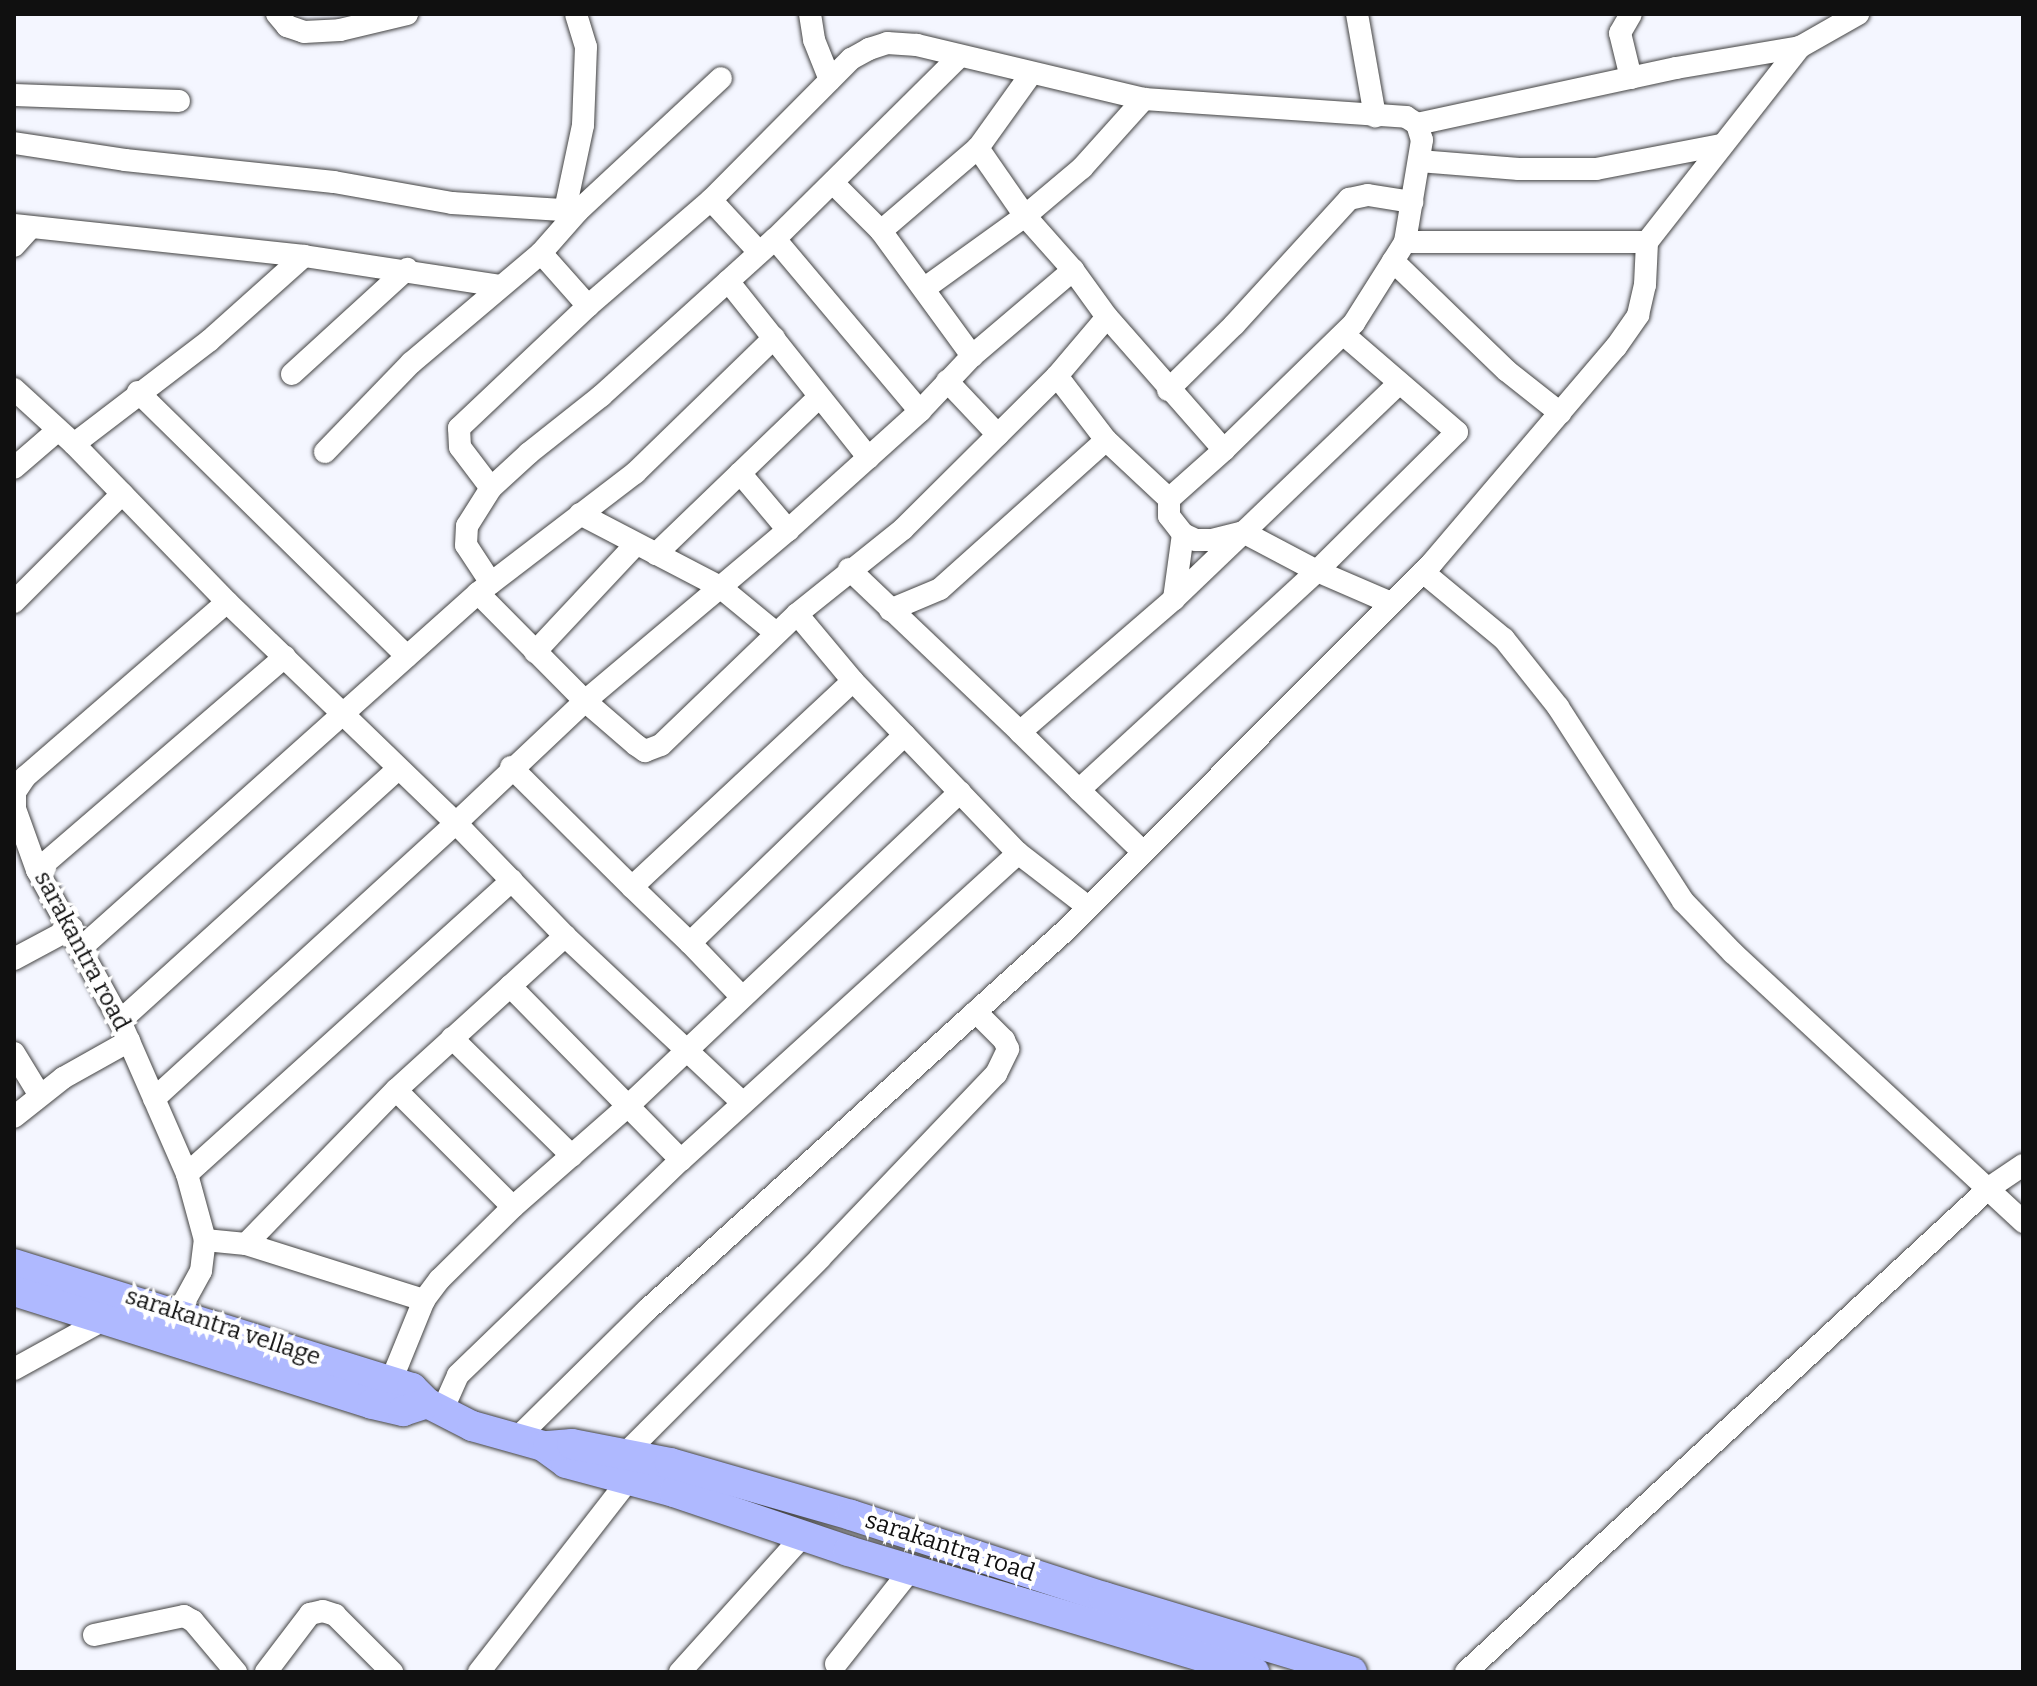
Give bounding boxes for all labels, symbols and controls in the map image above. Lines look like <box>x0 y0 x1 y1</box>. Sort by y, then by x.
street label: sarakantra road <box>28 866 136 1036</box>
street label: sarakantra vellage <box>122 1282 324 1372</box>
street label: sarakantra road <box>862 1506 1038 1588</box>

